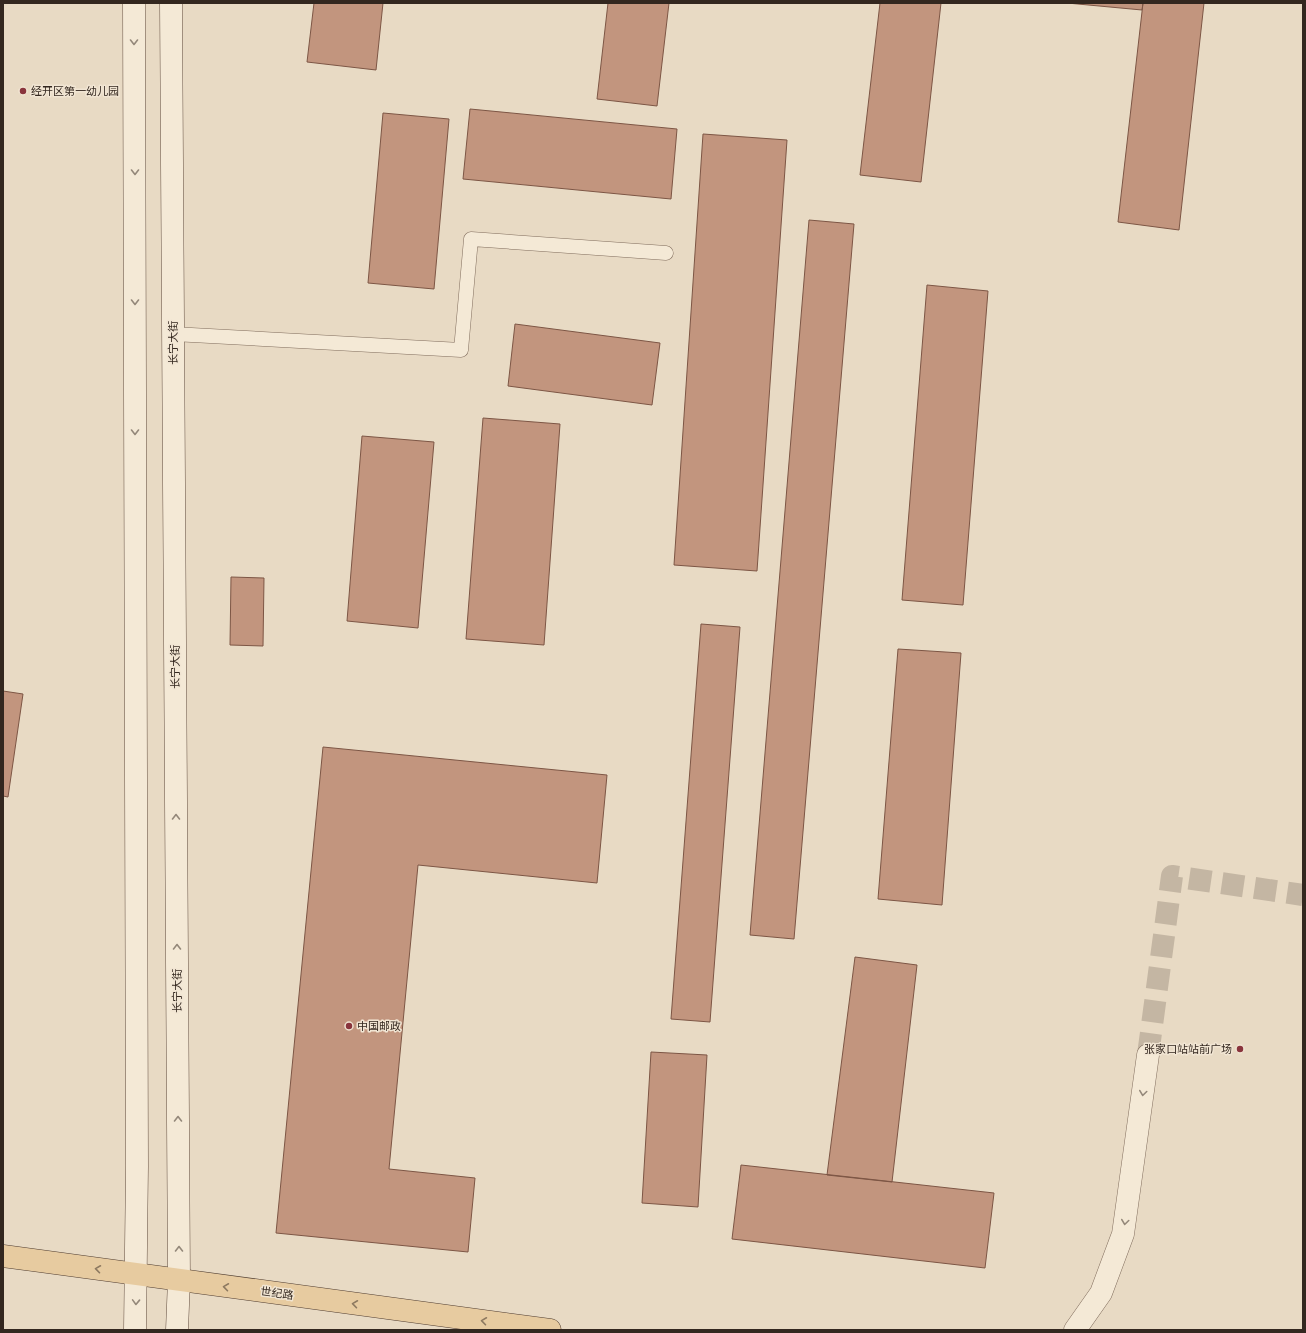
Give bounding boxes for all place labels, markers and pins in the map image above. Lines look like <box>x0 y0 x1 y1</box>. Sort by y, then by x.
place label: 经开区第一幼儿园 <box>31 84 119 98</box>
marker: 经开区第一幼儿园 <box>18 86 28 96</box>
place label: 中国邮政 <box>357 1019 401 1033</box>
marker: 中国邮政 <box>344 1021 354 1031</box>
place label: 张家口站站前广场 <box>1144 1042 1232 1056</box>
marker: 张家口站站前广场 <box>1235 1044 1245 1054</box>

